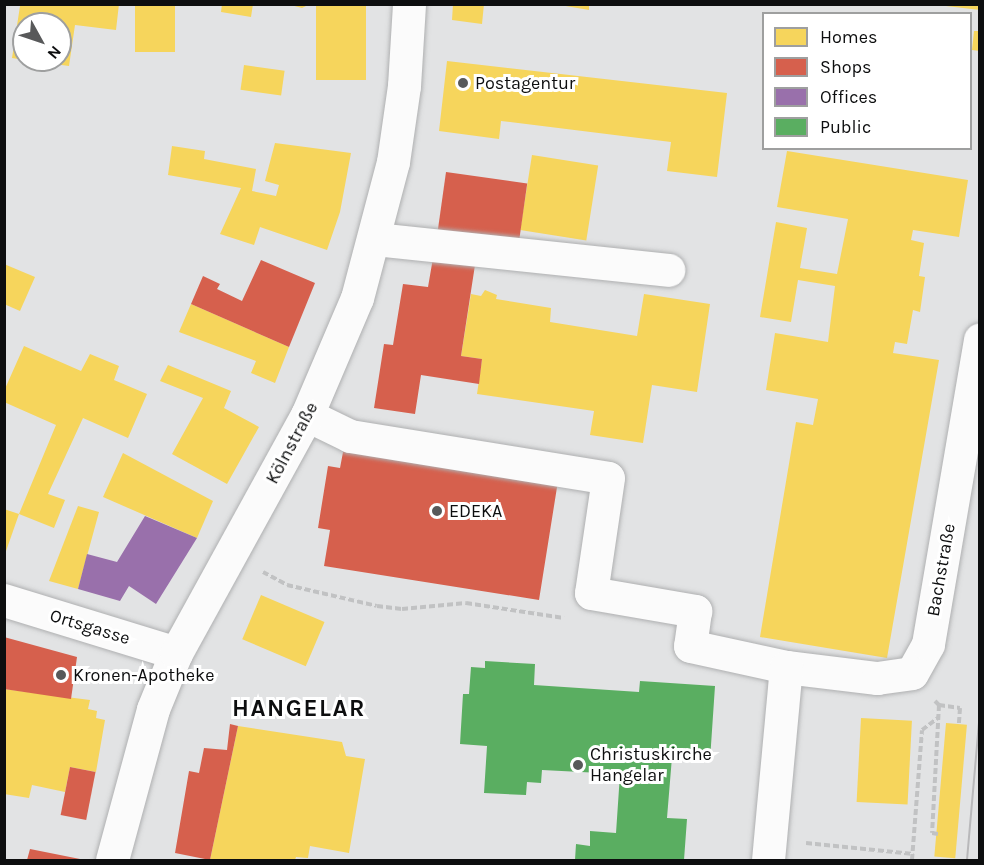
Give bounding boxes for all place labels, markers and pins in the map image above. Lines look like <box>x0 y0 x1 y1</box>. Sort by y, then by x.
place label: Postagentur <box>475 72 575 94</box>
marker: Postagentur <box>456 76 470 90</box>
place label: EDEKA <box>449 500 502 522</box>
marker: EDEKA <box>430 504 444 518</box>
place label: Kronen-Apotheke <box>73 664 214 686</box>
marker: Kronen-Apotheke <box>54 668 68 682</box>
place label: Christuskirche Hangelar <box>590 744 712 786</box>
marker: Christuskirche Hangelar <box>571 758 585 772</box>

